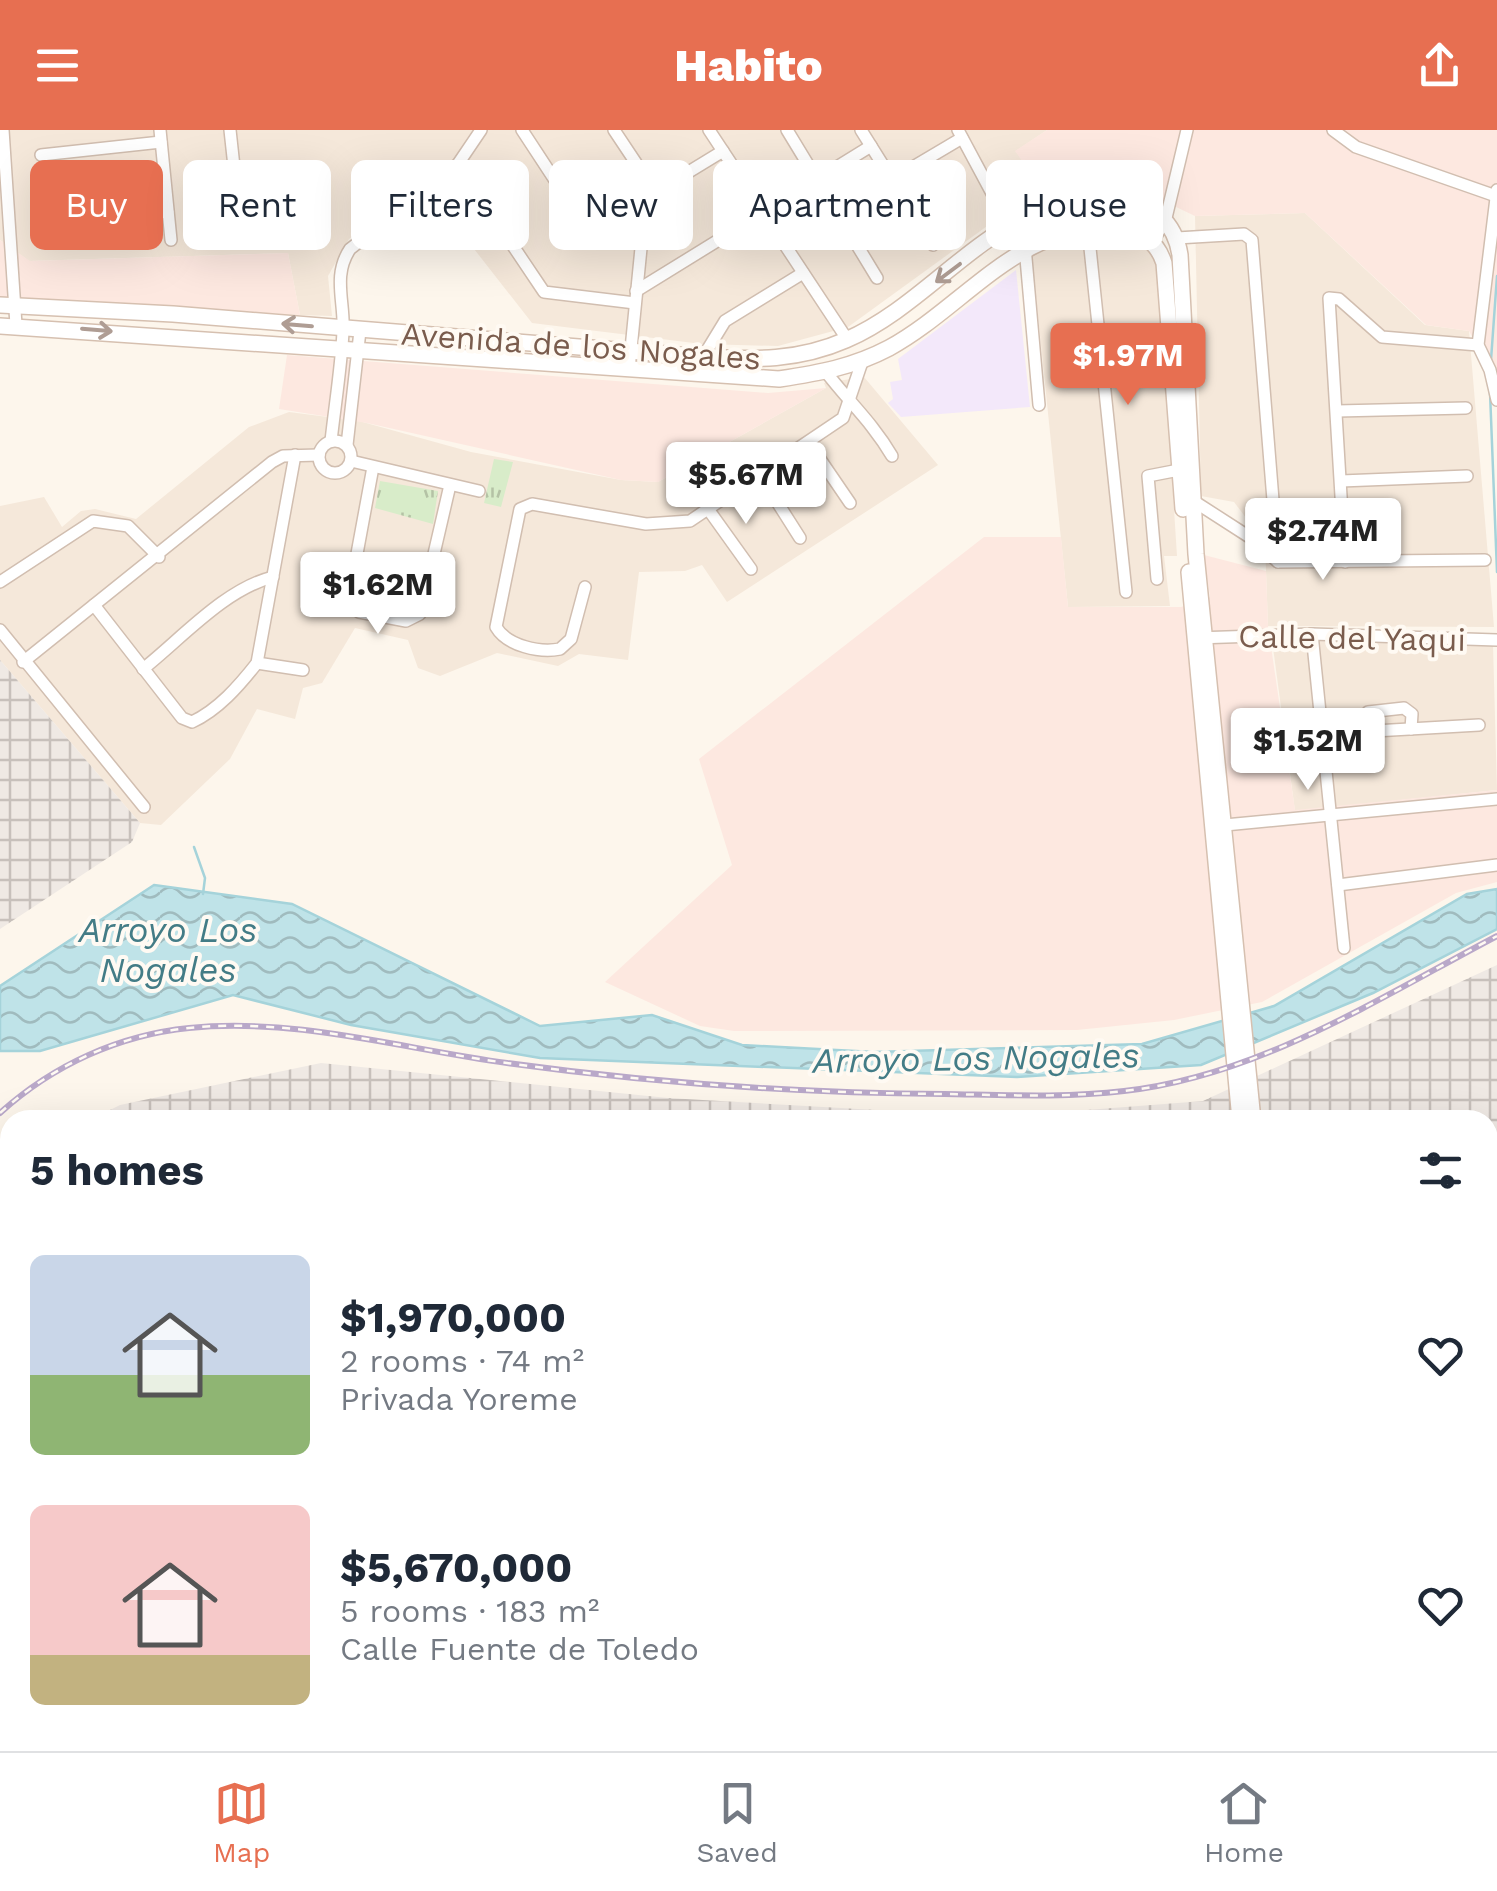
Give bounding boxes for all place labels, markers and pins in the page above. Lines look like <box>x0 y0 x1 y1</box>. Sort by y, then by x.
pin: $1.97M <box>1047 323 1209 408</box>
pin: $5.67M <box>665 442 827 527</box>
pin: $2.74M <box>1242 498 1404 583</box>
pin: $1.62M <box>297 552 459 637</box>
pin: $1.52M <box>1227 708 1389 793</box>

